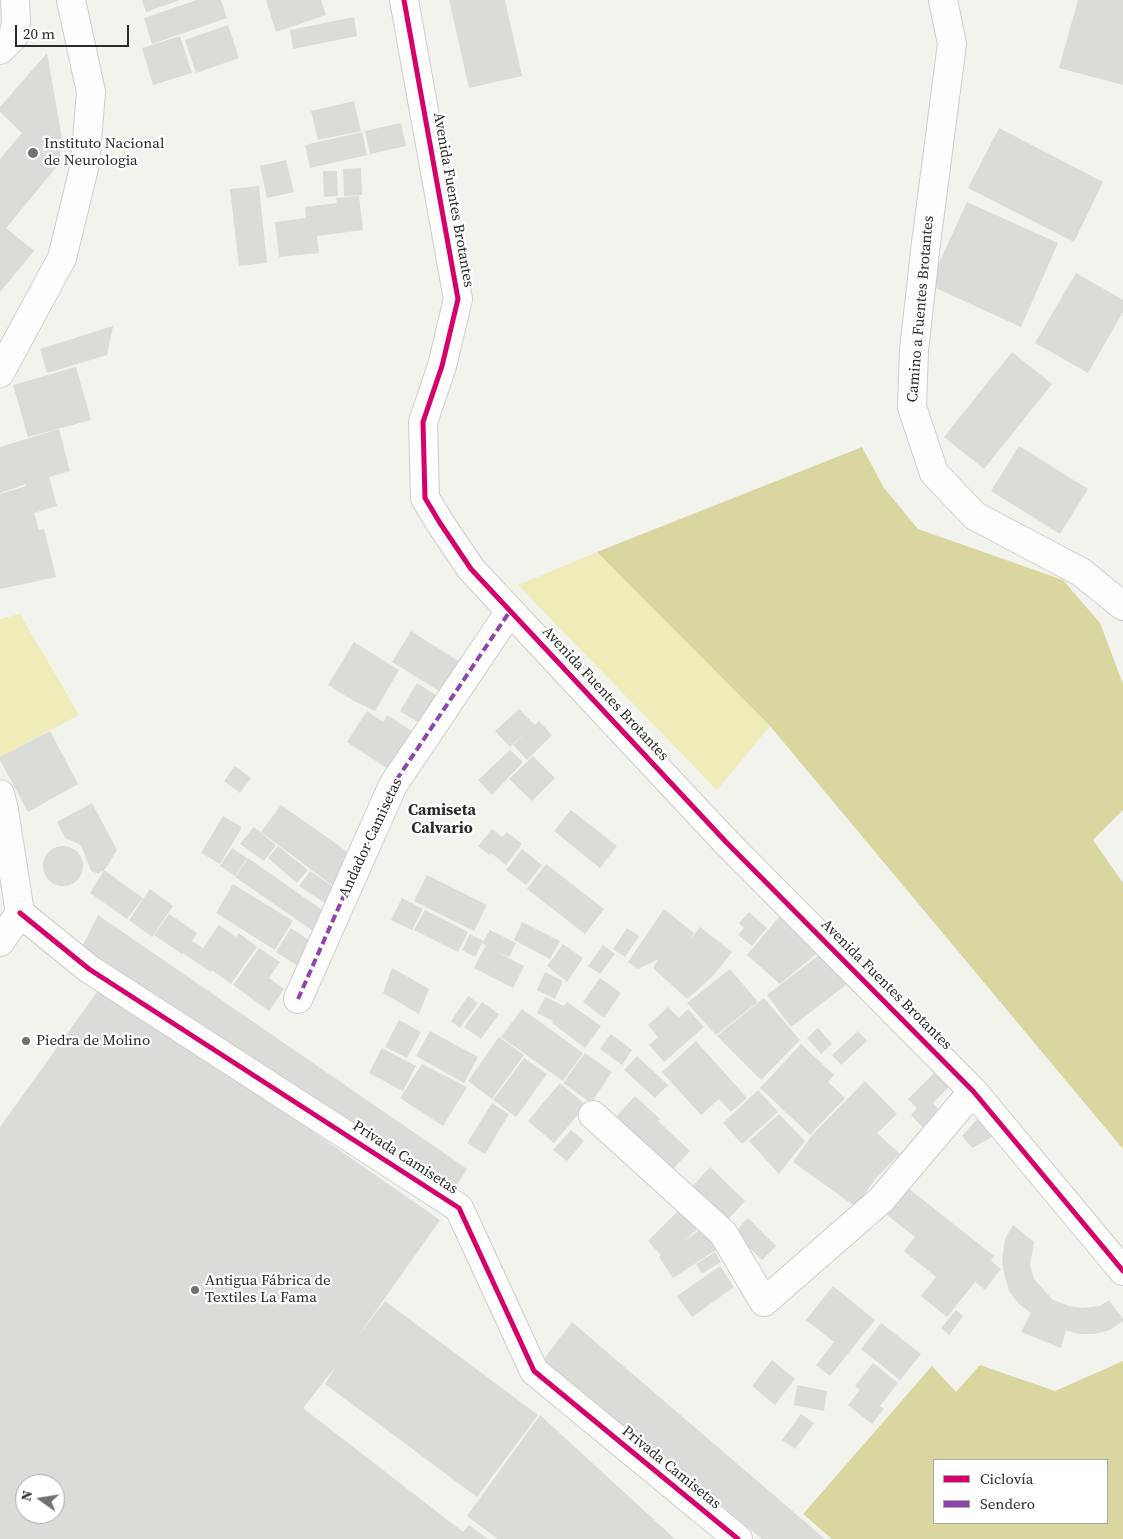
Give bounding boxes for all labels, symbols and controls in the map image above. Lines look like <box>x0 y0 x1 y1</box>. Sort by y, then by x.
scale bar <box>18 15 131 47</box>
text: 20 m <box>23 23 55 44</box>
street label: Avenida Fuentes Brotantes <box>429 111 477 289</box>
place label: Instituto Nacional de Neurologia <box>44 135 164 170</box>
marker: Instituto Nacional de Neurologia <box>26 146 40 160</box>
street label: Camino a Fuentes Brotantes <box>904 215 938 403</box>
street label: Avenida Fuentes Brotantes <box>538 623 672 765</box>
street label: Andador Camisetas <box>335 775 407 901</box>
district label: Camiseta Calvario <box>408 801 476 839</box>
street label: Avenida Fuentes Brotantes <box>817 916 955 1054</box>
place label: Piedra de Molino <box>36 1032 150 1050</box>
marker: Piedra de Molino <box>20 1035 32 1047</box>
street label: Privada Camisetas <box>349 1117 461 1199</box>
place label: Antigua Fábrica de Textiles La Fama <box>205 1272 331 1307</box>
marker: Antigua Fábrica de Textiles La Fama <box>189 1284 201 1296</box>
street label: Privada Camisetas <box>618 1423 724 1513</box>
legend <box>933 1459 1108 1524</box>
text: Ciclovía <box>980 1468 1033 1489</box>
north arrow <box>15 1474 65 1524</box>
text: N <box>15 1489 37 1503</box>
text: Sendero <box>980 1493 1035 1514</box>

